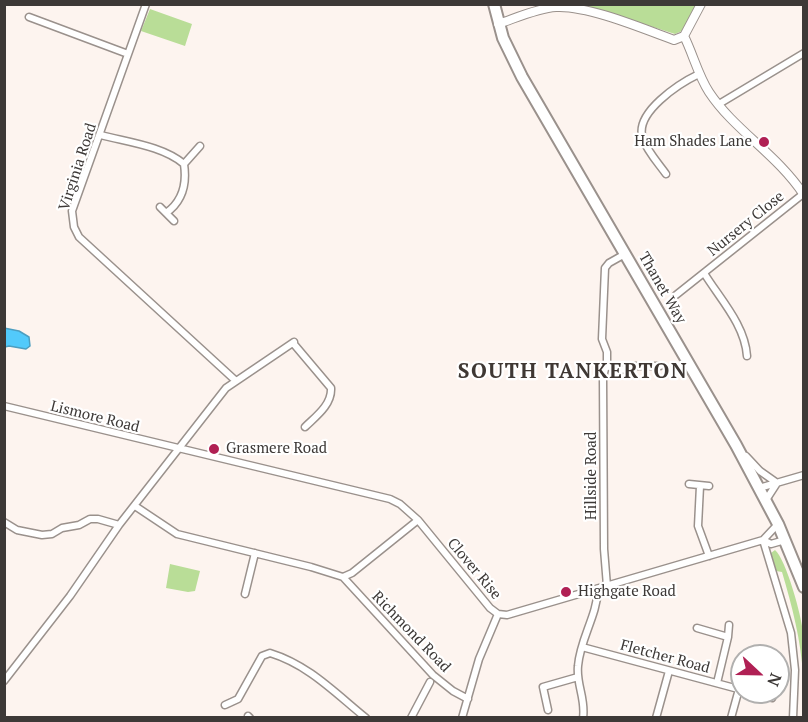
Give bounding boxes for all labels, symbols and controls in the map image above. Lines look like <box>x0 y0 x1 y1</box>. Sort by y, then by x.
street label: Virginia Road <box>55 121 101 213</box>
place label: Ham Shades Lane <box>634 133 752 151</box>
marker: Ham Shades Lane <box>757 135 771 149</box>
street label: Nursery Close <box>704 188 788 260</box>
street label: Thanet Way <box>634 249 690 327</box>
district label: SOUTH TANKERTON <box>458 359 688 385</box>
street label: Lismore Road <box>49 397 141 437</box>
street label: Hillside Road <box>583 432 601 520</box>
place label: Grasmere Road <box>226 440 327 458</box>
marker: Grasmere Road <box>207 442 221 456</box>
street label: Clover Rise <box>443 535 505 603</box>
place label: Highgate Road <box>578 583 676 601</box>
marker: Highgate Road <box>559 585 573 599</box>
street label: Richmond Road <box>368 588 454 676</box>
street label: Fletcher Road <box>618 636 712 678</box>
north arrow <box>730 644 790 704</box>
text: N <box>762 670 787 690</box>

